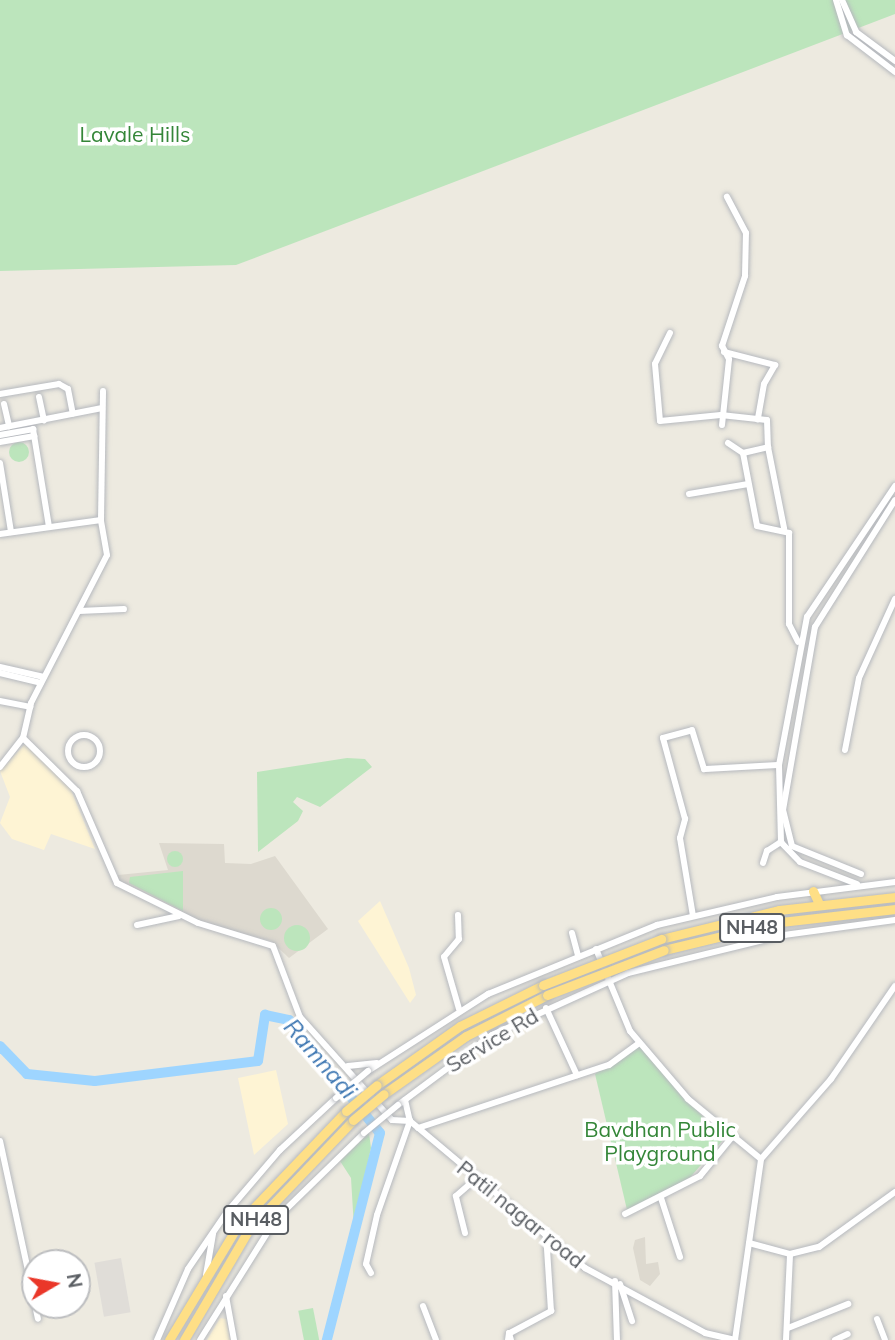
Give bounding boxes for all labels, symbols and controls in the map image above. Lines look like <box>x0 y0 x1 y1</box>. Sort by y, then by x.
park label: Lavale Hills <box>80 121 190 147</box>
road number: NH48 <box>719 912 785 944</box>
street label: Service Rd <box>441 1003 543 1077</box>
water label: Ramnadi <box>278 1014 362 1104</box>
park label: Bavdhan Public Playground <box>584 1116 736 1166</box>
street label: Patil nagar road <box>452 1155 590 1273</box>
road number: NH48 <box>223 1204 289 1236</box>
north arrow <box>21 1249 91 1319</box>
text: N <box>62 1272 88 1290</box>

